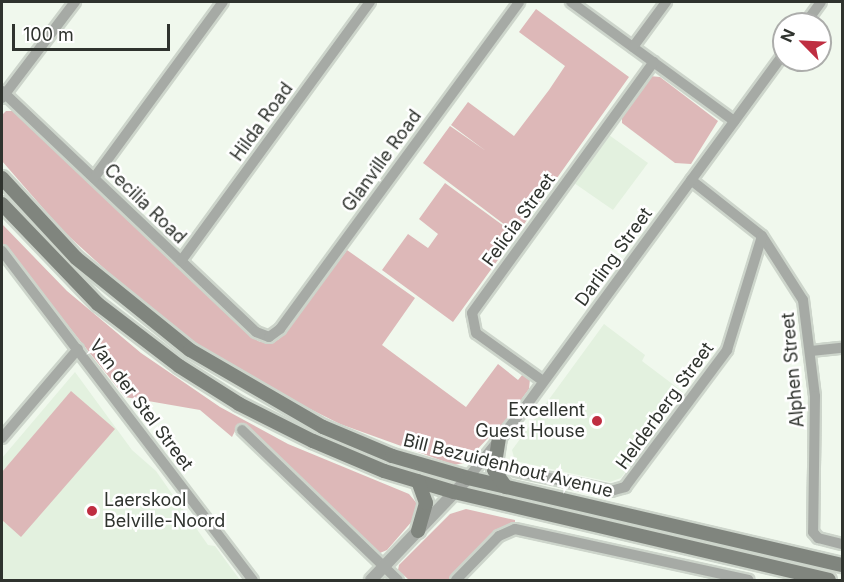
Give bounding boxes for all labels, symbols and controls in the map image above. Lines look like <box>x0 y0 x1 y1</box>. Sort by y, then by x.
scale bar <box>15 12 172 50</box>
north arrow <box>772 12 832 72</box>
text: 100 m <box>23 24 74 45</box>
text: N <box>776 26 799 45</box>
street label: Hilda Road <box>226 79 298 165</box>
street label: Glanville Road <box>338 106 426 216</box>
street label: Cecilia Road <box>100 160 190 248</box>
street label: Felicia Street <box>478 169 560 271</box>
street label: Darling Street <box>571 204 657 310</box>
street label: Alphen Street <box>777 312 809 428</box>
street label: Van der Stel Street <box>85 335 197 475</box>
street label: Helderberg Street <box>612 338 718 474</box>
place label: Excellent Guest House <box>475 400 585 442</box>
marker: Excellent Guest House <box>590 414 604 428</box>
street label: Bill Bezuidenhout Avenue <box>401 429 615 503</box>
place label: Laerskool Belville-Noord <box>104 490 225 532</box>
marker: Laerskool Belville-Noord <box>85 504 99 518</box>

